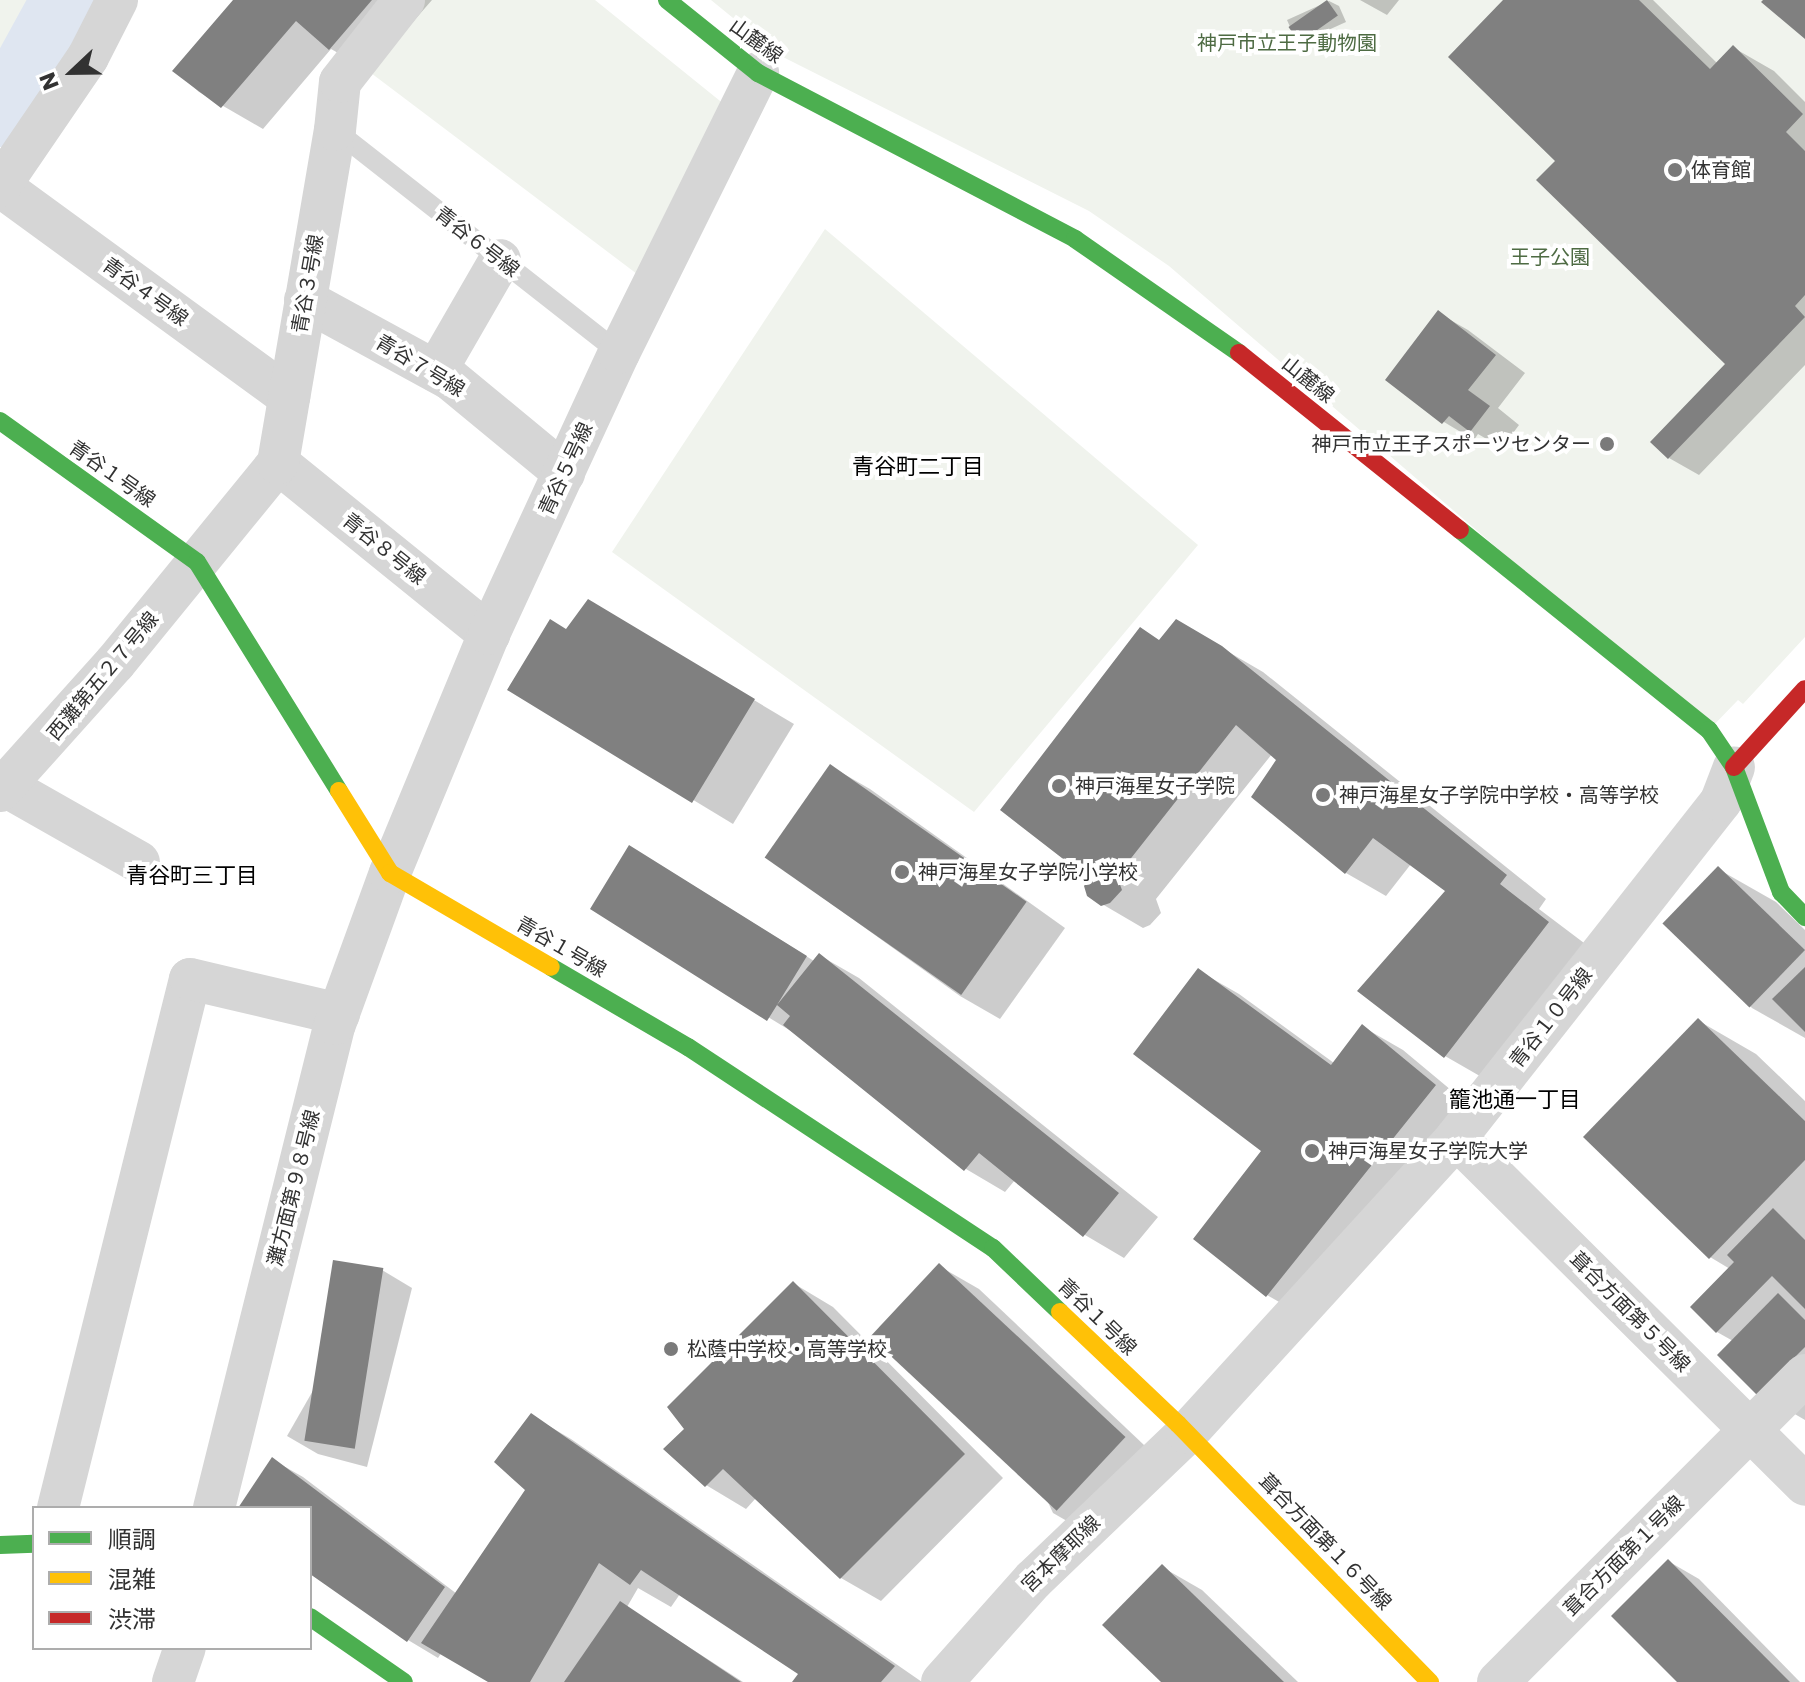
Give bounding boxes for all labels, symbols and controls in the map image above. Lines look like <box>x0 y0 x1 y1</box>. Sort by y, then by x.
street label: 山麓線 <box>725 14 787 68</box>
park label: 神戸市立王子動物園 <box>1197 31 1377 55</box>
north arrow <box>32 32 112 112</box>
text: N <box>32 68 67 95</box>
place label: 体育館 <box>1691 158 1751 182</box>
marker: 体育館 <box>1666 161 1684 179</box>
street label: 青谷６号線 <box>430 202 524 282</box>
street label: 青谷３号線 <box>287 233 329 335</box>
park label: 王子公園 <box>1510 245 1590 269</box>
street label: 青谷４号線 <box>97 253 193 331</box>
street label: 青谷７号線 <box>371 330 469 402</box>
street label: 山麓線 <box>1277 352 1339 408</box>
street label: 青谷５号線 <box>534 419 598 519</box>
place label: 神戸市立王子スポーツセンター <box>1311 432 1591 456</box>
street label: 青谷１号線 <box>64 435 160 513</box>
marker: 神戸市立王子スポーツセンター <box>1598 435 1616 453</box>
district label: 青谷町二丁目 <box>852 454 984 480</box>
street label: 青谷８号線 <box>338 508 430 590</box>
street label: 西灘第五２７号線 <box>42 607 164 745</box>
place label: 神戸海星女子学院 <box>1075 774 1235 798</box>
marker: 神戸海星女子学院 <box>1050 777 1068 795</box>
place label: 神戸海星女子学院中学校・高等学校 <box>1339 783 1659 807</box>
marker: 神戸海星女子学院中学校・高等学校 <box>1314 786 1332 804</box>
place label: 神戸海星女子学院小学校 <box>918 860 1138 884</box>
district label: 青谷町三丁目 <box>126 863 258 889</box>
marker: 神戸海星女子学院小学校 <box>893 863 911 881</box>
street label: 青谷１号線 <box>512 912 610 982</box>
street label: 青谷１０号線 <box>1505 963 1597 1073</box>
district label: 籠池通一丁目 <box>1449 1087 1581 1113</box>
street label: 灘方面第９８号線 <box>263 1107 325 1269</box>
place label: 神戸海星女子学院大学 <box>1328 1139 1528 1163</box>
marker: 神戸海星女子学院大学 <box>1303 1142 1321 1160</box>
street label: 葺合方面第５号線 <box>1565 1247 1695 1377</box>
street label: 青谷１号線 <box>1053 1274 1141 1360</box>
place label: 松蔭中学校・高等学校 <box>687 1337 887 1361</box>
marker: 松蔭中学校・高等学校 <box>662 1340 680 1358</box>
street label: 葺合方面第１６号線 <box>1254 1469 1396 1615</box>
street label: 葺合方面第１号線 <box>1559 1491 1689 1621</box>
legend <box>32 1506 312 1650</box>
street label: 宮本摩耶線 <box>1017 1511 1105 1597</box>
text: 順調 <box>108 1523 156 1556</box>
text: 混雑 <box>108 1563 156 1596</box>
text: 渋滞 <box>108 1603 156 1636</box>

